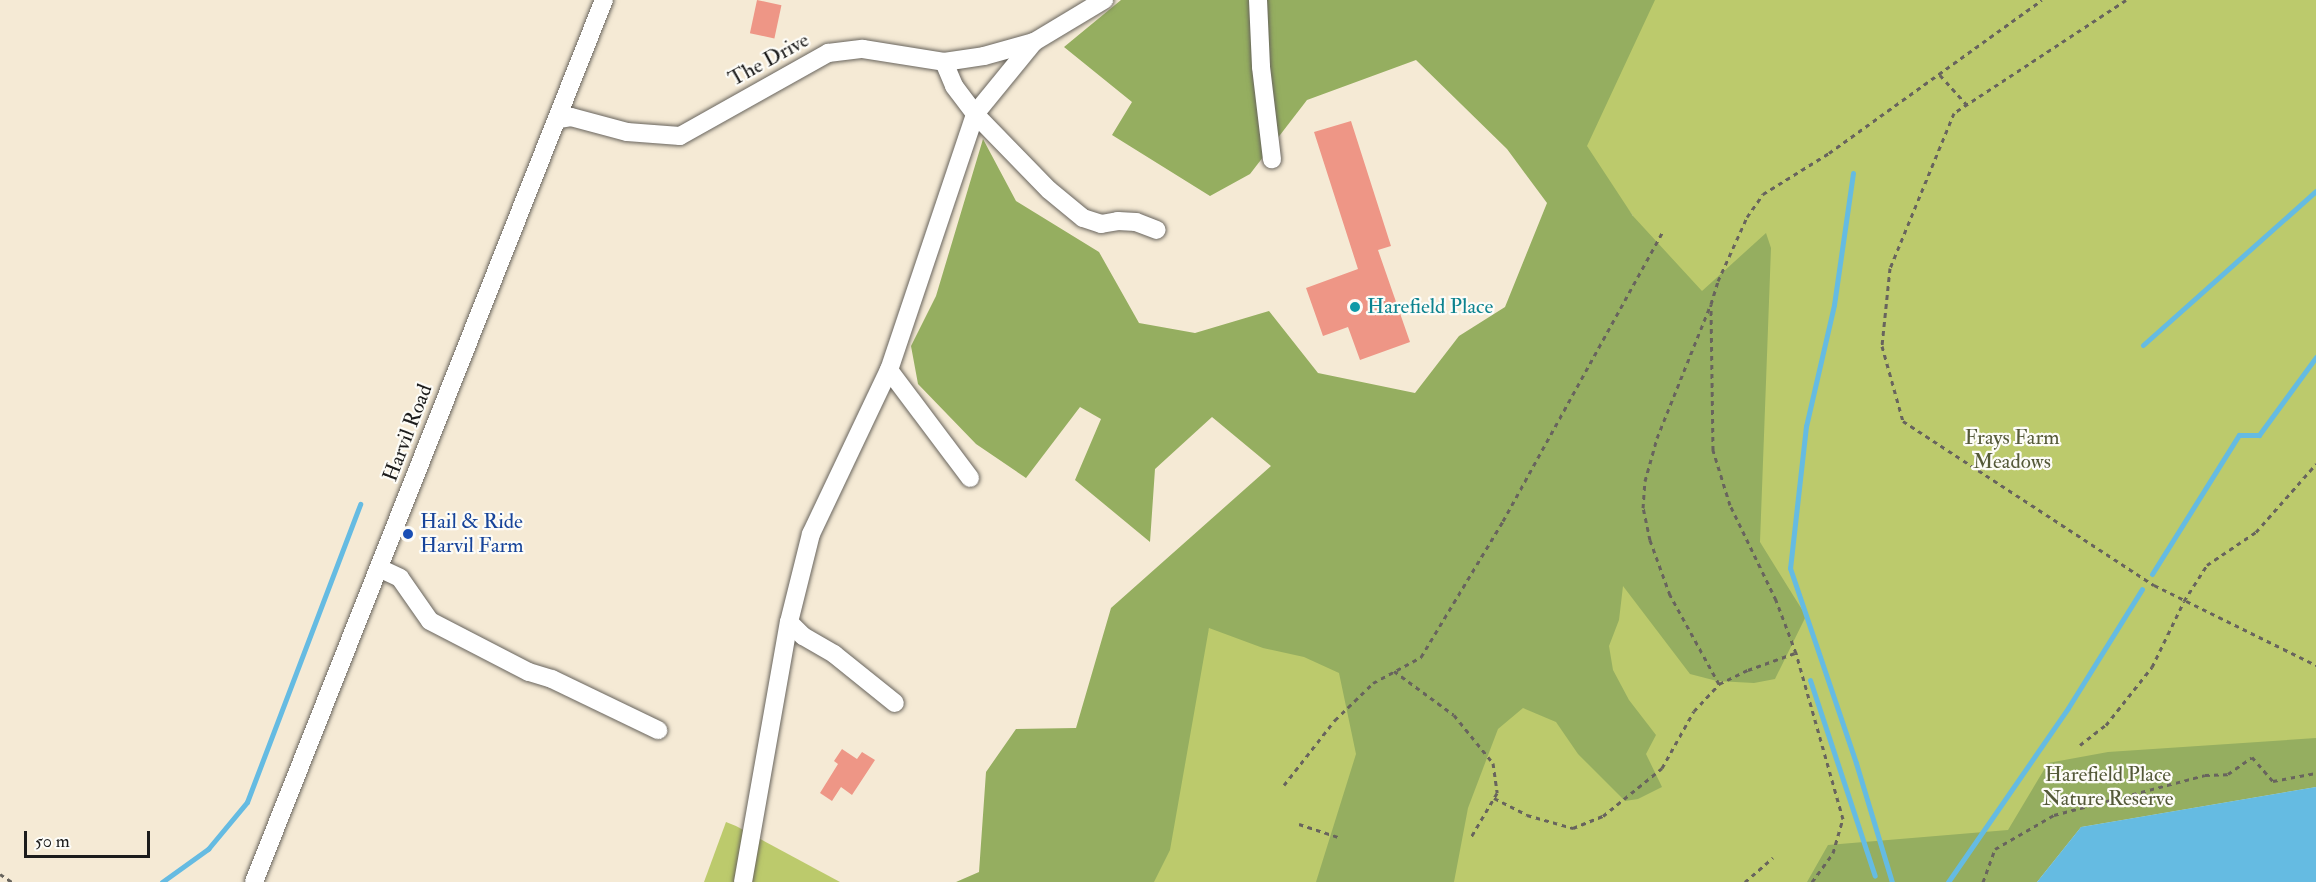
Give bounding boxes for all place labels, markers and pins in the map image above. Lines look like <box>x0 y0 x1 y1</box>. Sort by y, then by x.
place label: Harefield Place <box>1367 294 1493 320</box>
marker: Harefield Place <box>1348 300 1362 314</box>
place label: Hail & Ride Harvil Farm <box>420 509 524 559</box>
marker: Hail & Ride Harvil Farm <box>401 527 415 541</box>

